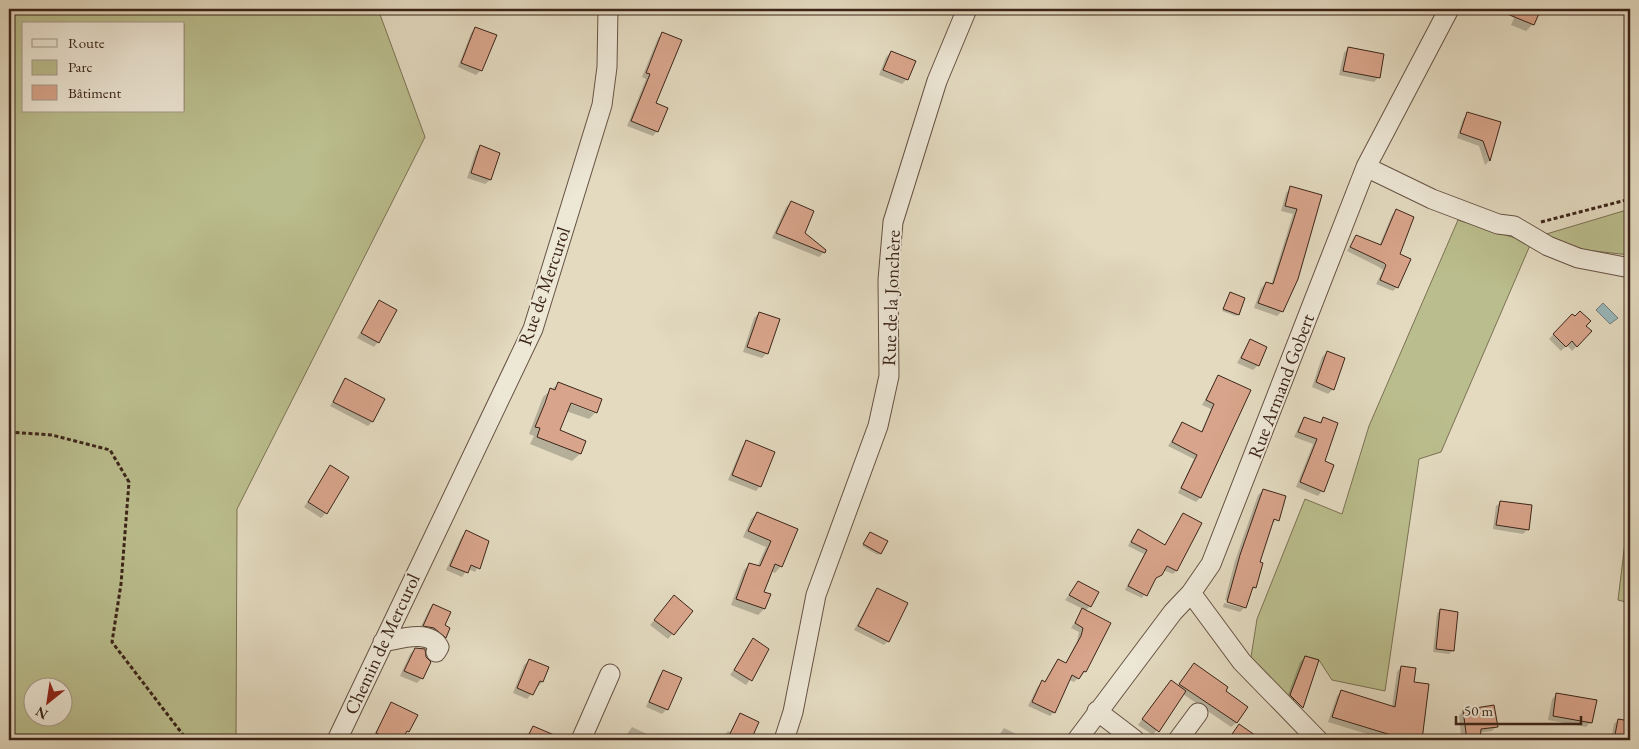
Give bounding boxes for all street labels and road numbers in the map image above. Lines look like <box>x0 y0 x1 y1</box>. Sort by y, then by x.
street label: Rue de Mercurol <box>512 223 576 349</box>
street label: Rue de la Jonchère <box>876 230 906 366</box>
street label: Rue Armand Gobert <box>1242 310 1320 462</box>
street label: Chemin de Mercurol <box>338 569 426 719</box>

